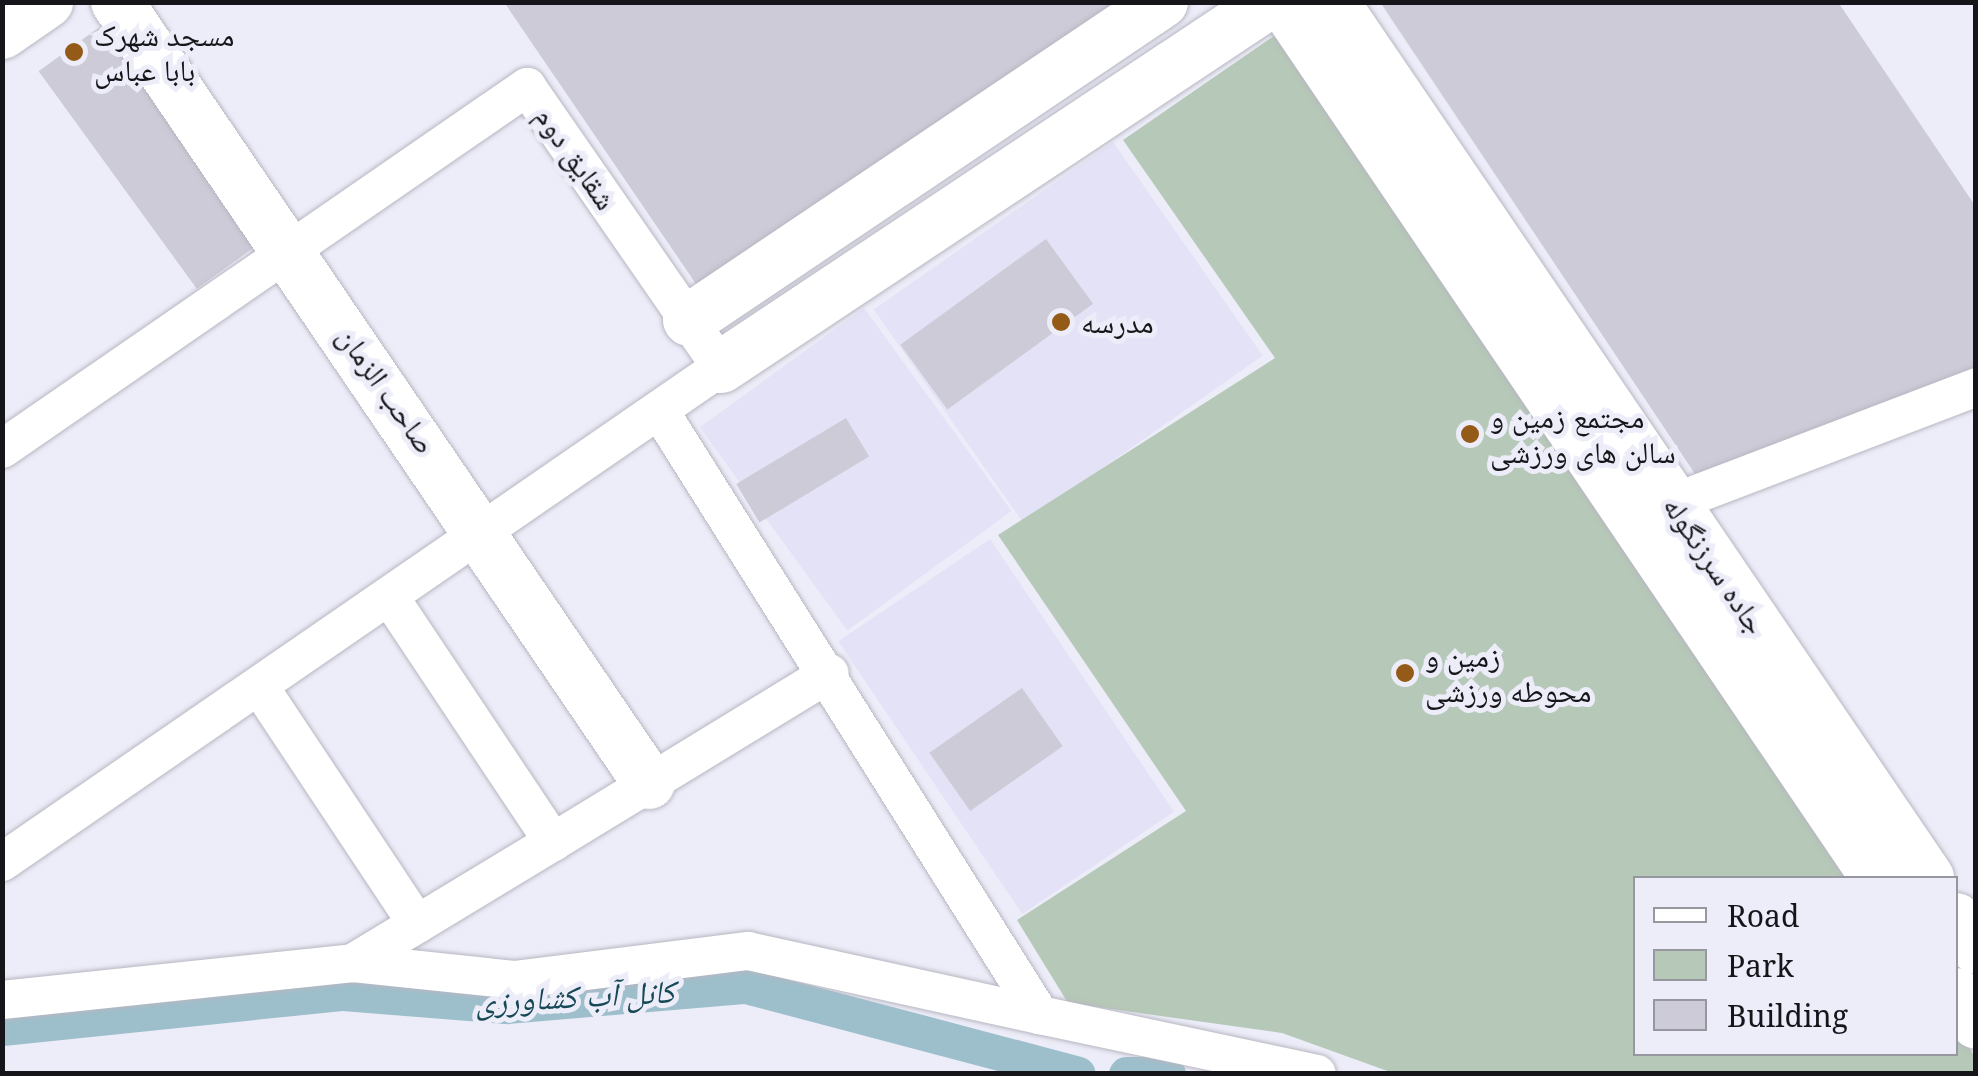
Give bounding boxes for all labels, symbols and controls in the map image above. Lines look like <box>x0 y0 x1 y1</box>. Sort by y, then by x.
place label: مسجد شهرک بابا عباس <box>94 17 235 88</box>
marker: مسجد شهرک بابا عباس <box>63 41 85 63</box>
street label: شقایق دوم <box>528 100 624 216</box>
place label: مدرسه <box>1081 304 1154 340</box>
marker: مدرسه <box>1050 311 1072 333</box>
street label: صاحب الزمان <box>330 319 444 461</box>
place label: مجتمع زمین و سالن های ورزشی <box>1490 399 1676 470</box>
marker: مجتمع زمین و سالن های ورزشی <box>1459 423 1481 445</box>
street label: جاده سرزنگوله <box>1656 489 1774 641</box>
place label: زمین و محوطه ورزشی <box>1425 638 1591 708</box>
marker: زمین و محوطه ورزشی <box>1394 662 1416 684</box>
legend <box>1633 876 1958 1056</box>
text: Road <box>1727 895 1799 936</box>
text: Park <box>1727 945 1794 986</box>
water label: کانل آب کشاورزی <box>474 972 676 1020</box>
text: Building <box>1727 995 1848 1036</box>

